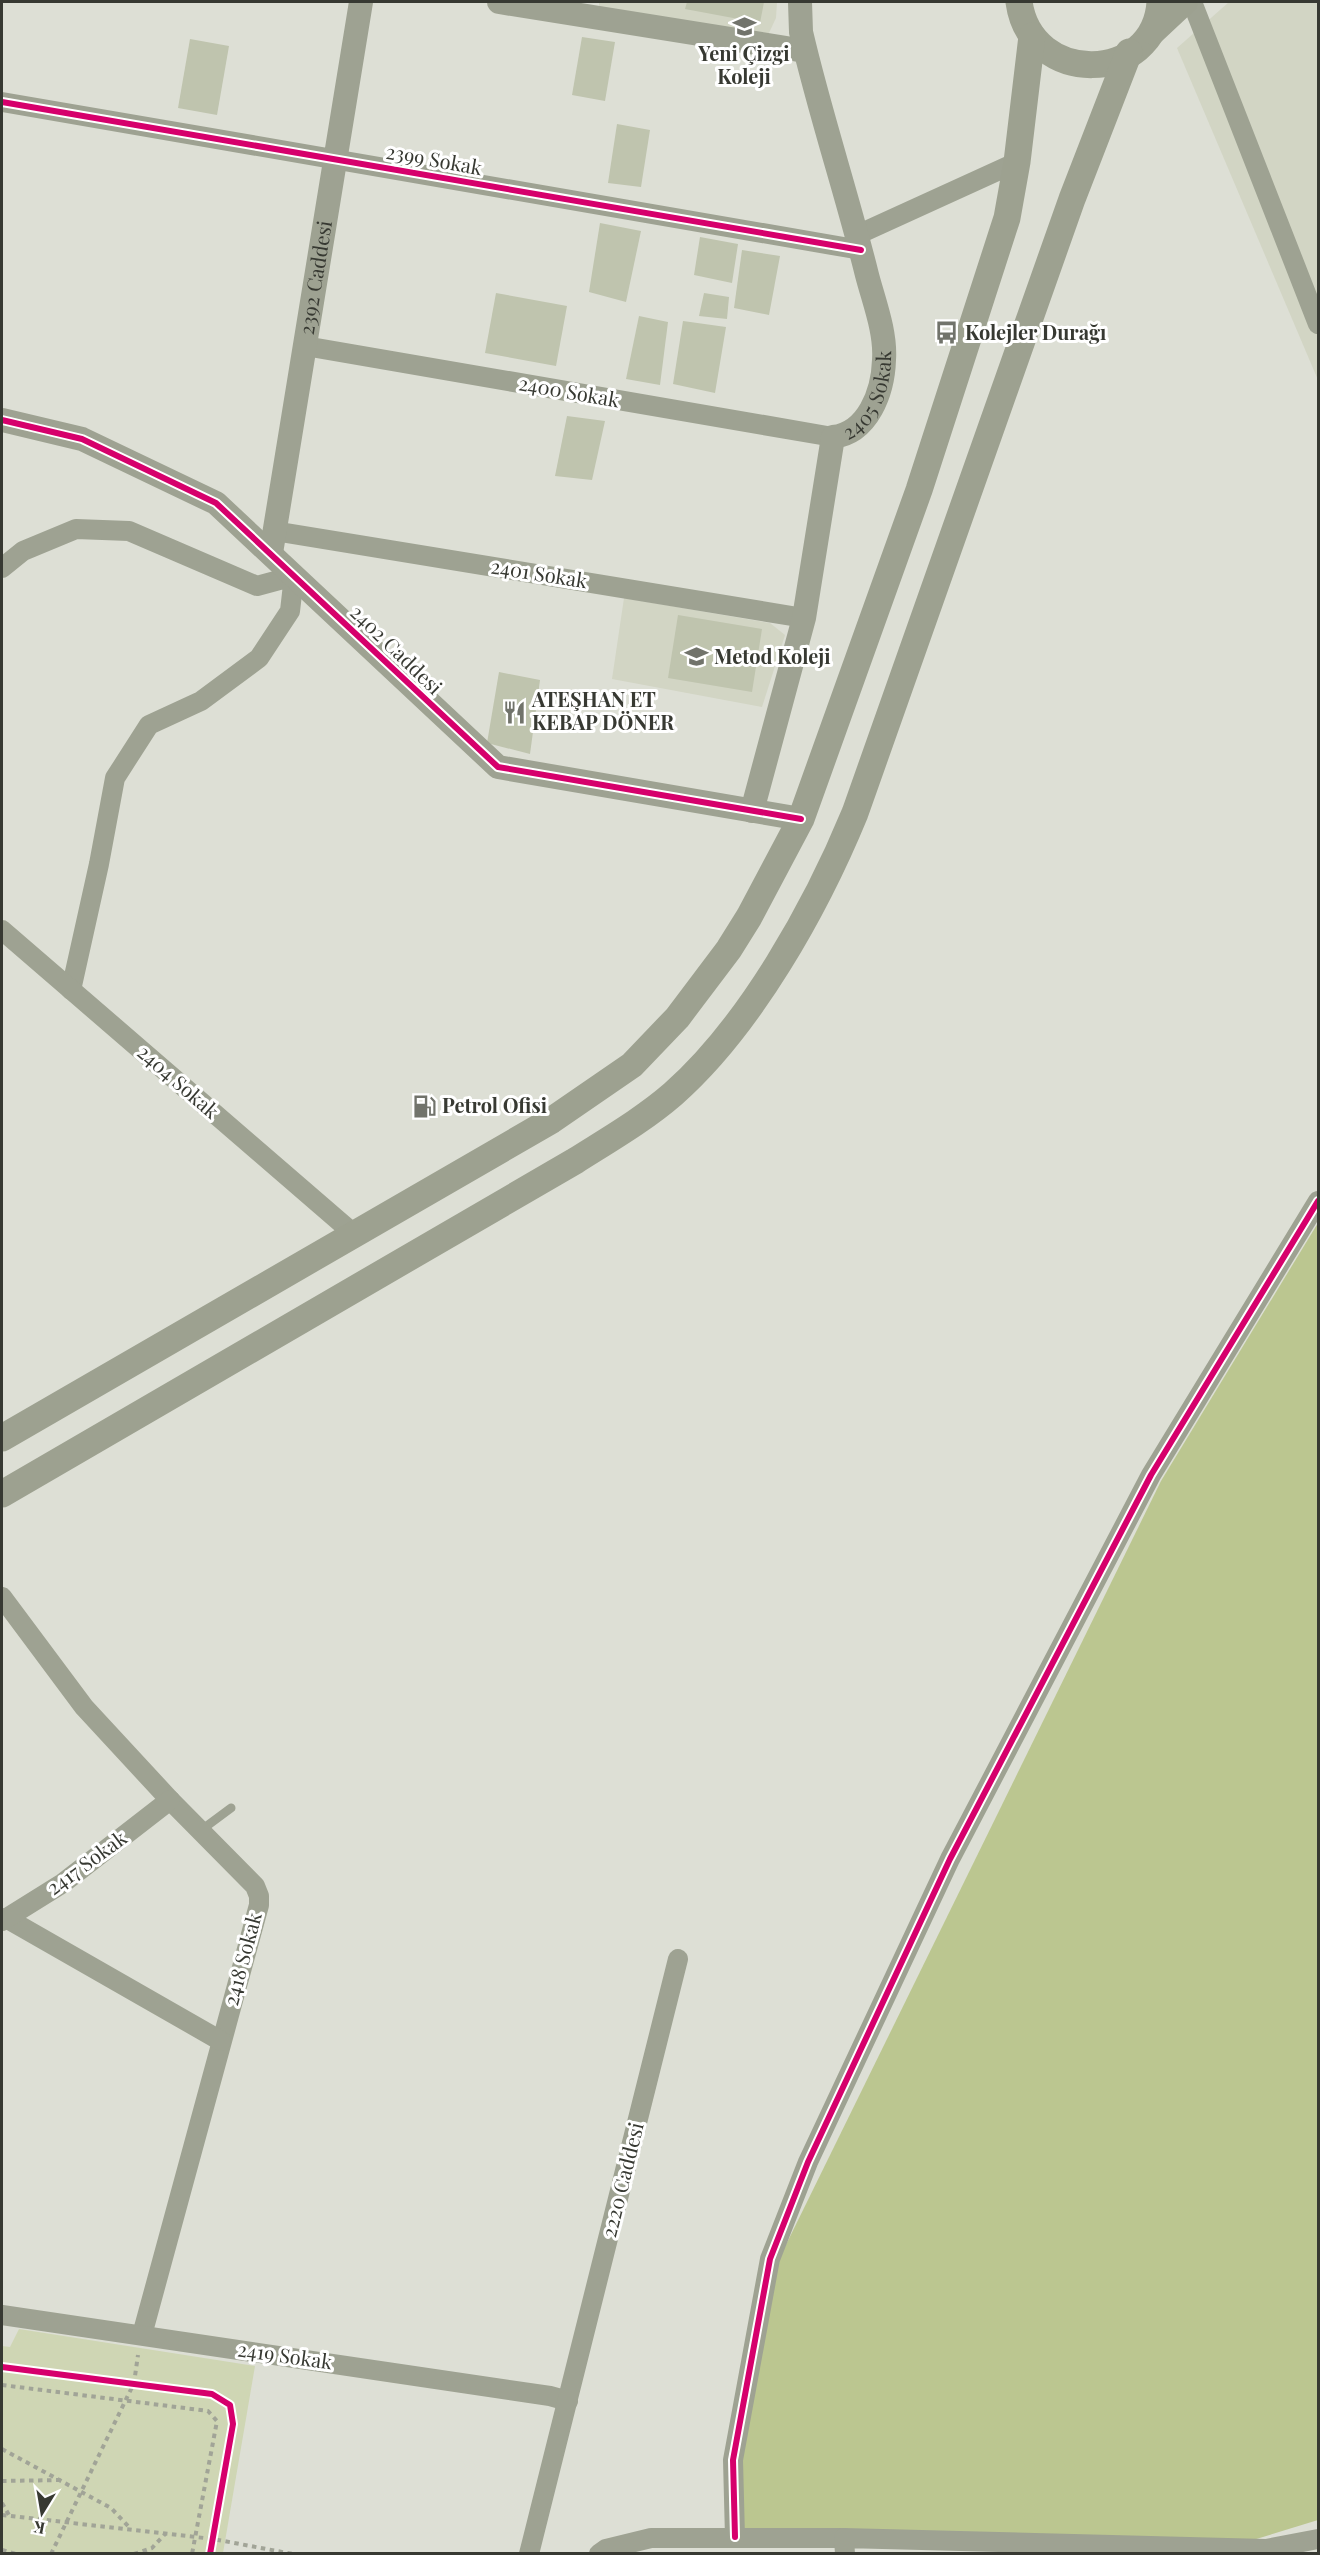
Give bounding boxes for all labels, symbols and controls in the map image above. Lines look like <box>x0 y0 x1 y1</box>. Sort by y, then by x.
school or university icon: Yeni Çizgi Koleji <box>731 14 757 40</box>
place label: Yeni Çizgi Koleji <box>697 39 790 89</box>
street label: 2399 Sokak <box>384 137 484 180</box>
street label: 2392 Caddesi <box>292 218 337 336</box>
place label: Kolejler Durağı <box>965 318 1106 345</box>
bus stop icon: Kolejler Durağı <box>934 320 960 346</box>
street label: 2405 Sokak <box>838 350 896 445</box>
street label: 2400 Sokak <box>517 368 622 413</box>
street label: 2401 Sokak <box>489 552 589 593</box>
street label: 2402 Caddesi <box>345 598 449 700</box>
place label: Metod Koleji <box>714 642 831 669</box>
school or university icon: Metod Koleji <box>683 644 709 670</box>
place label: ATEŞHAN ET KEBAP DÖNER <box>531 685 675 735</box>
restaurant icon: ATEŞHAN ET KEBAP DÖNER <box>501 699 527 725</box>
street label: 2404 Sokak <box>133 1038 225 1124</box>
place label: Petrol Ofisi <box>442 1091 547 1118</box>
fuel station icon: Petrol Ofisi <box>411 1093 437 1119</box>
street label: 2417 Sokak <box>41 1824 132 1900</box>
street label: 2418 Sokak <box>216 1909 267 2008</box>
street label: 2220 Caddesi <box>594 2119 649 2240</box>
street label: 2419 Sokak <box>236 2335 334 2375</box>
north arrow <box>12 2483 72 2543</box>
text: K <box>31 2517 47 2540</box>

